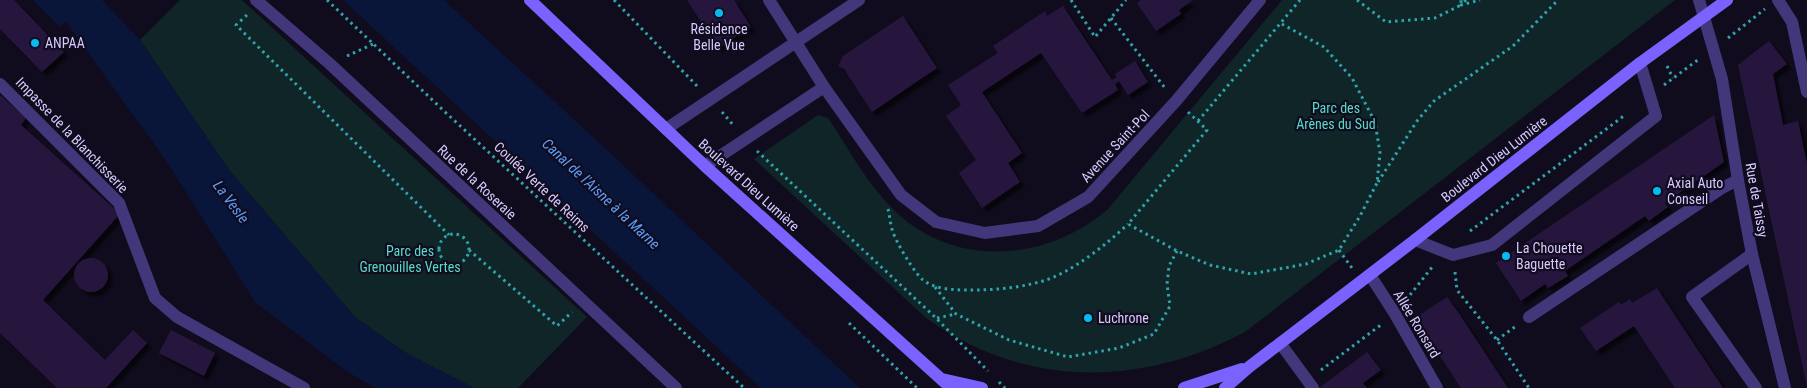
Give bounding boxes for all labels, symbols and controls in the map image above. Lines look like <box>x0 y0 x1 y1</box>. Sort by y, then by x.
marker: Résidence Belle Vue <box>713 7 725 19</box>
place label: Résidence Belle Vue <box>691 21 748 53</box>
place label: ANPAA <box>45 35 85 51</box>
marker: ANPAA <box>29 37 41 49</box>
street label: Impasse de la Blanchisserie <box>13 74 132 196</box>
park label: Parc des Arènes du Sud <box>1296 100 1376 132</box>
street label: Avenue Saint-Pol <box>1077 107 1153 185</box>
street label: Boulevard Dieu Lumière <box>1438 112 1550 205</box>
water label: Canal de l'Aisne à la Marne <box>538 135 664 253</box>
street label: Boulevard Dieu Lumière <box>695 136 803 235</box>
street label: Coulée Verte de Reims <box>491 139 593 235</box>
street label: Rue de la Roseraie <box>434 141 520 223</box>
street label: Rue de Taissy <box>1743 161 1771 239</box>
place label: Axial Auto Conseil <box>1667 175 1723 207</box>
water label: La Vesle <box>209 177 253 227</box>
marker: Axial Auto Conseil <box>1651 185 1663 197</box>
place label: La Chouette Baguette <box>1516 240 1583 272</box>
park label: Parc des Grenouilles Vertes <box>359 243 461 275</box>
marker: La Chouette Baguette <box>1500 250 1512 262</box>
street label: Allée Ronsard <box>1391 287 1443 361</box>
place label: Luchrone <box>1098 310 1149 326</box>
marker: Luchrone <box>1082 312 1094 324</box>

